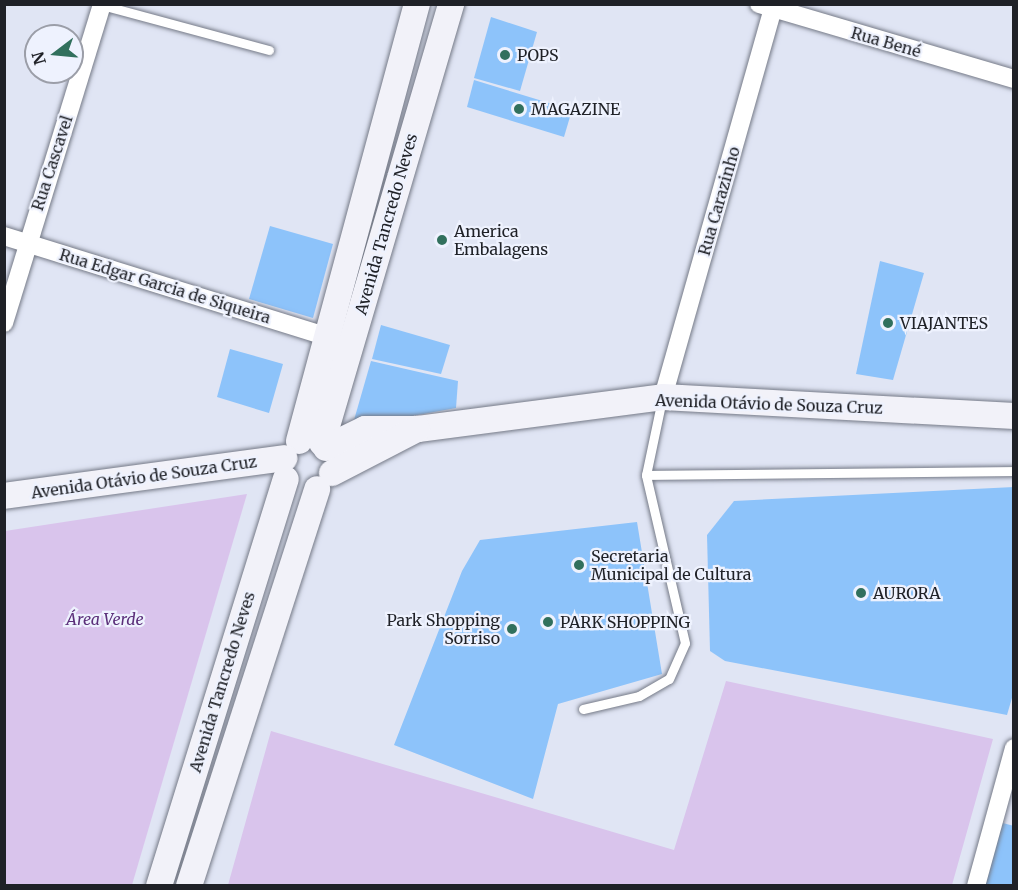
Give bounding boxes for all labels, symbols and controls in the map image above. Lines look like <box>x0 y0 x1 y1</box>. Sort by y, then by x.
street label: Rua Bené <box>849 23 923 61</box>
north arrow <box>24 24 84 84</box>
place label: POPS <box>517 45 558 65</box>
marker: POPS <box>498 48 512 62</box>
text: N <box>27 50 50 67</box>
place label: MAGAZINE <box>531 99 620 119</box>
marker: MAGAZINE <box>512 102 526 116</box>
street label: Rua Cascavel <box>28 113 76 213</box>
street label: Avenida Tancredo Neves <box>351 131 421 317</box>
street label: Rua Carazinho <box>694 144 744 258</box>
place label: America Embalagens <box>454 221 548 259</box>
marker: America Embalagens <box>435 233 449 247</box>
street label: Rua Edgar Garcia de Siqueira <box>57 245 273 327</box>
place label: VIAJANTES <box>900 313 988 333</box>
marker: VIAJANTES <box>881 316 895 330</box>
street label: Avenida Otávio de Souza Cruz <box>655 390 883 418</box>
street label: Avenida Otávio de Souza Cruz <box>30 452 258 502</box>
place label: Secretaria Municipal de Cultura <box>591 546 751 584</box>
marker: Secretaria Municipal de Cultura <box>572 558 586 572</box>
place label: AURORA <box>873 583 941 603</box>
marker: AURORA <box>854 586 868 600</box>
street label: Avenida Tancredo Neves <box>185 589 259 775</box>
park label: Área Verde <box>66 609 144 629</box>
place label: Park Shopping Sorriso <box>386 610 500 648</box>
place label: PARK SHOPPING <box>560 612 690 632</box>
marker: PARK SHOPPING <box>541 615 555 629</box>
marker: Park Shopping Sorriso <box>505 622 519 636</box>

